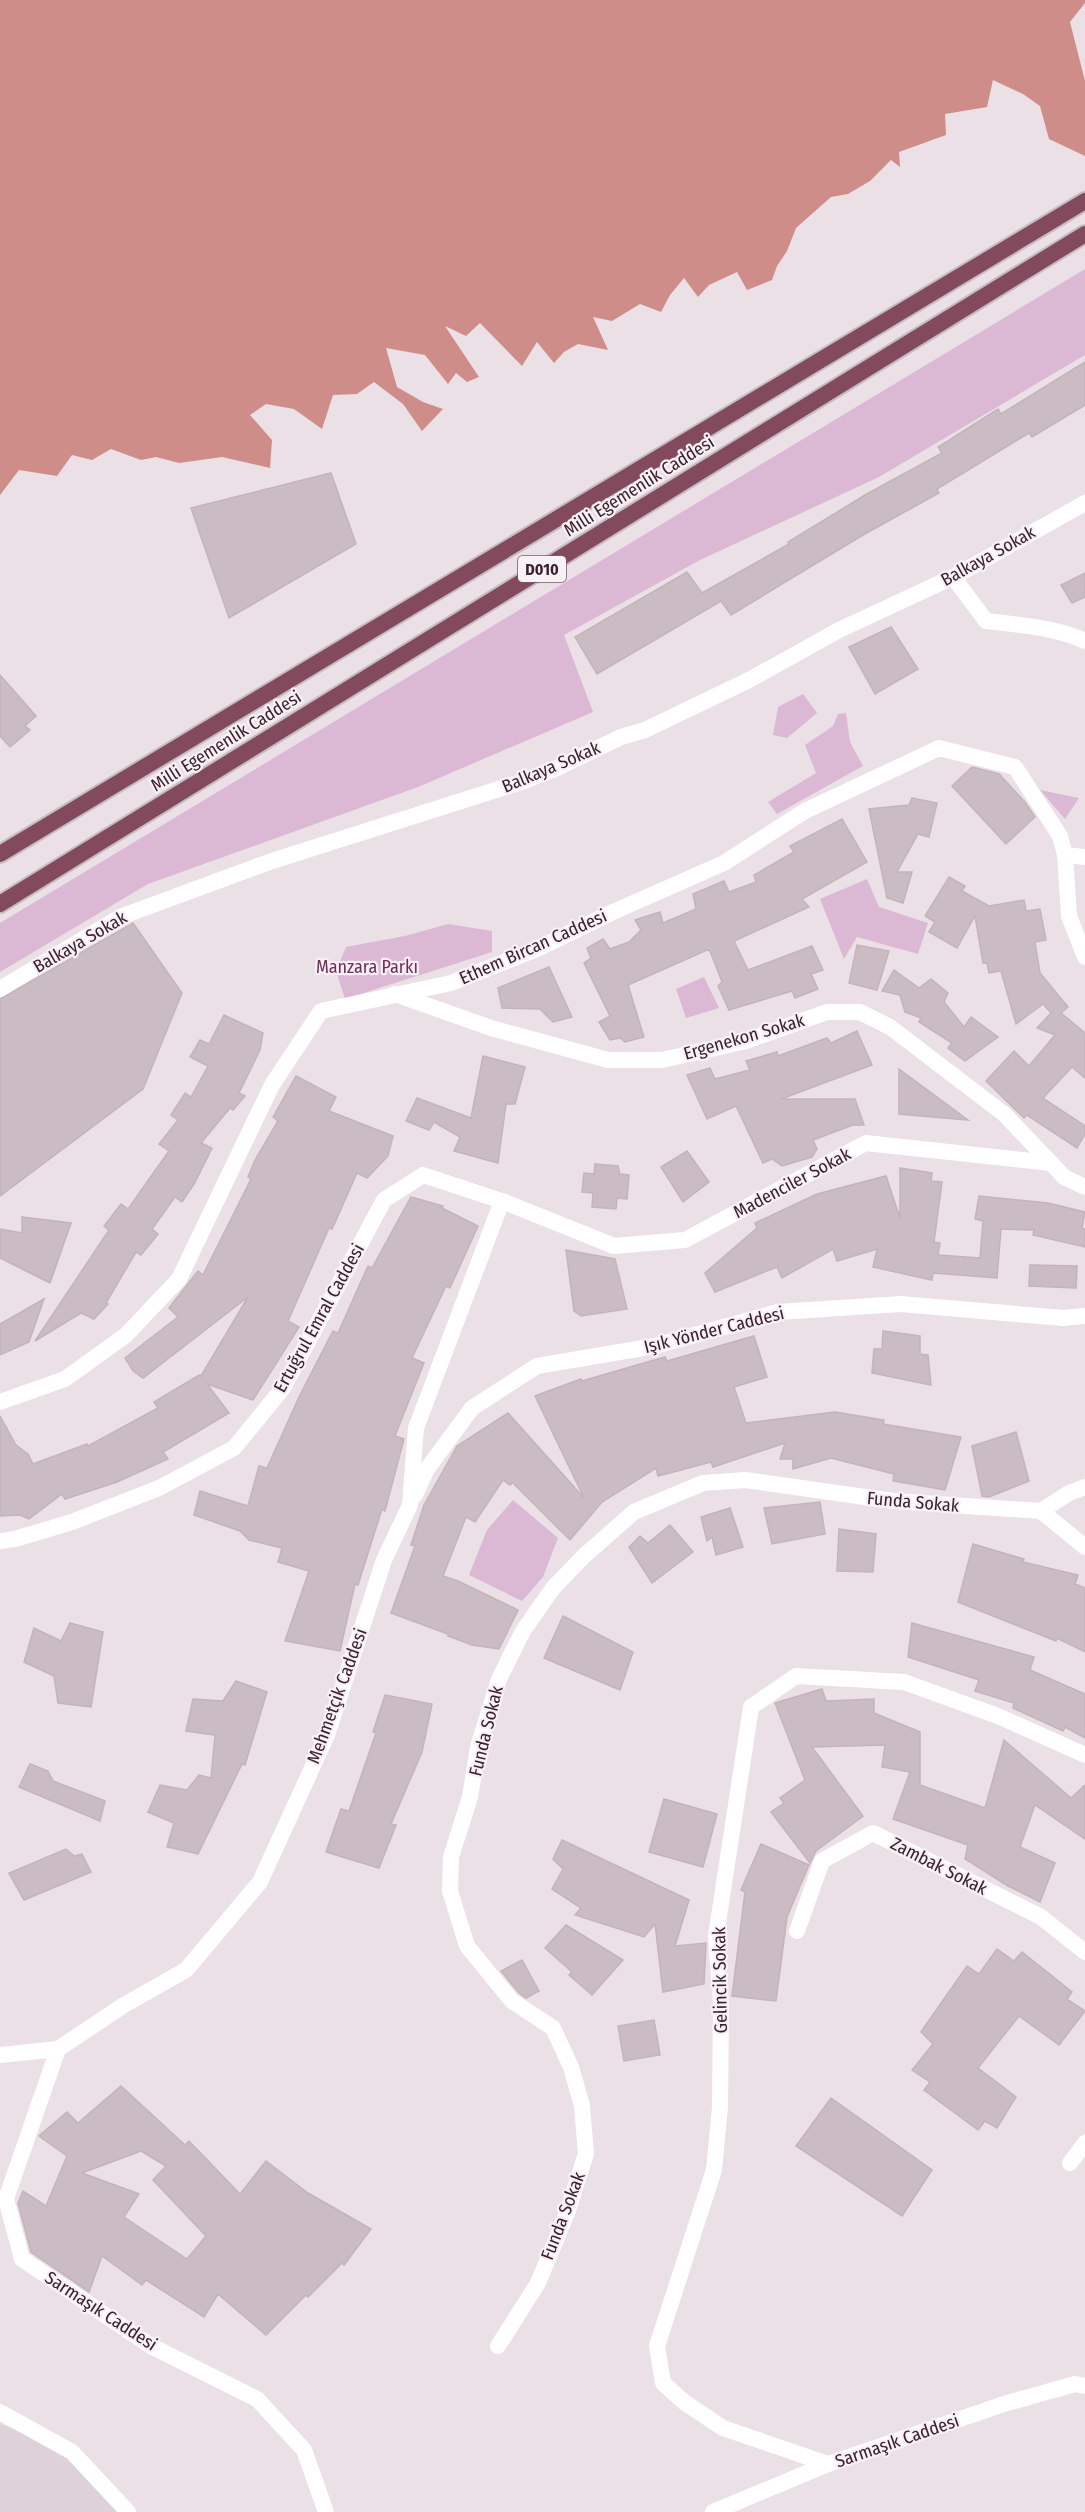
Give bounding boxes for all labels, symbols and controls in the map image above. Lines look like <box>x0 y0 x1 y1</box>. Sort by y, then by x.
street label: Milli Egemenlik Caddesi <box>560 431 718 541</box>
street label: Balkaya Sokak <box>937 521 1040 591</box>
road number: D010 <box>518 556 566 582</box>
street label: Milli Egemenlik Caddesi <box>147 686 305 796</box>
street label: Balkaya Sokak <box>499 736 604 798</box>
street label: Ethem Bircan Caddesi <box>456 905 610 989</box>
street label: Balkaya Sokak <box>29 906 131 978</box>
park label: Manzara Parkı <box>316 956 418 978</box>
street label: Ergenekon Sokak <box>681 1009 808 1065</box>
street label: Madenciler Sokak <box>730 1143 855 1223</box>
street label: Ertuğrul Emral Caddesi <box>269 1240 369 1396</box>
street label: Işık Yönder Caddesi <box>642 1302 786 1358</box>
street label: Funda Sokak <box>866 1487 961 1517</box>
street label: Mehmetçik Caddesi <box>302 1625 372 1767</box>
street label: Funda Sokak <box>464 1683 508 1779</box>
street label: Zambak Sokak <box>887 1832 992 1900</box>
street label: Gelincik Sokak <box>708 1926 732 2033</box>
street label: Funda Sokak <box>536 2168 590 2263</box>
street label: Sarmaşık Caddesi <box>41 2266 161 2356</box>
street label: Sarmaşık Caddesi <box>832 2410 962 2472</box>

